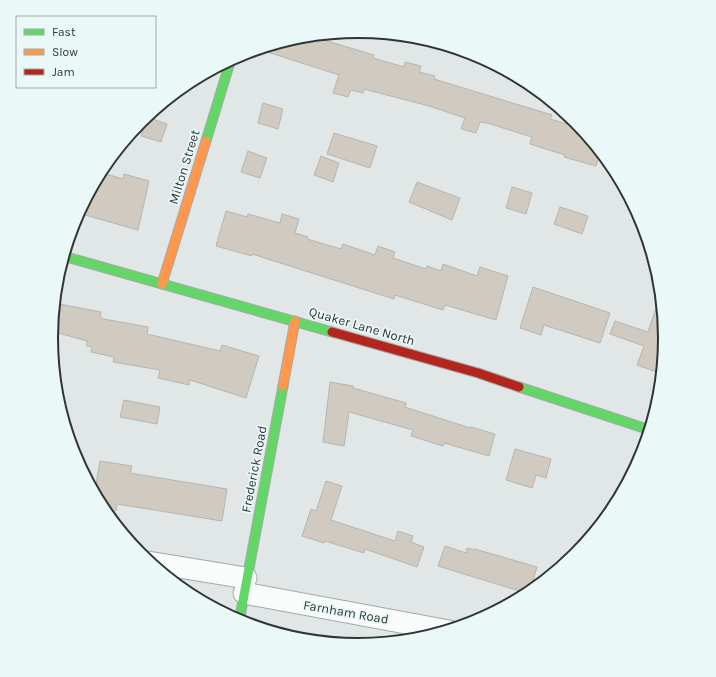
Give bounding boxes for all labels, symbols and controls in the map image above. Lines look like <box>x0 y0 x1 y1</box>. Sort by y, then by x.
legend <box>16 16 156 88</box>
text: Fast <box>52 25 76 39</box>
text: Slow <box>52 45 78 59</box>
text: Jam <box>52 65 75 79</box>
street label: Milton Street <box>166 128 202 206</box>
street label: Quaker Lane North <box>307 304 417 348</box>
street label: Frederick Road <box>238 424 270 514</box>
street label: Farnham Road <box>302 597 390 627</box>

